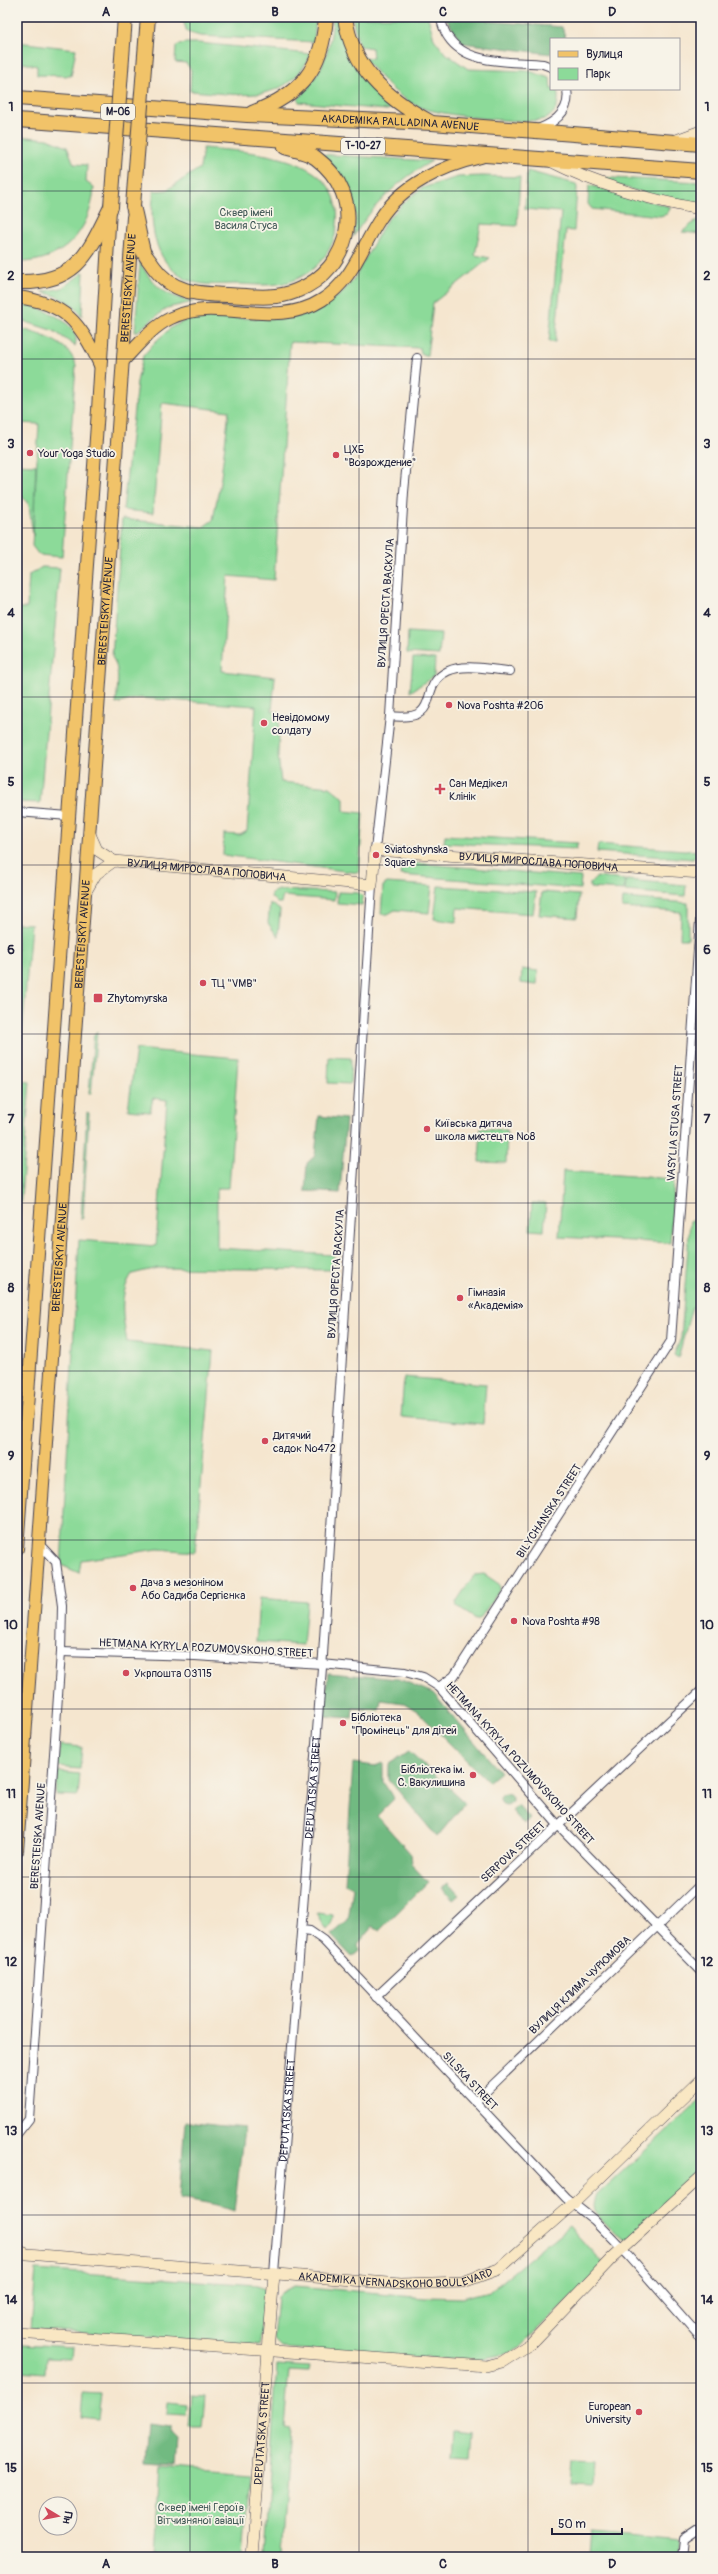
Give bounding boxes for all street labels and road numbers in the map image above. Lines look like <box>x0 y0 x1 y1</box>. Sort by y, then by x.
road number: М-06 <box>101 104 135 120</box>
street label: AKADEMIKA PALLADINA AVENUE <box>321 112 480 133</box>
road number: Т-10-27 <box>341 138 385 154</box>
street label: BERESTEISKYI AVENUE <box>118 233 138 343</box>
street label: ВУЛИЦЯ ОРЕСТА ВАСКУЛА <box>375 538 397 668</box>
street label: BERESTEISKYI AVENUE <box>95 556 115 666</box>
street label: ВУЛИЦЯ МИРОСЛАВА ПОПОВИЧА <box>458 849 619 874</box>
street label: ВУЛИЦЯ МИРОСЛАВА ПОПОВИЧА <box>127 856 287 883</box>
street label: BERESTEISKYI AVENUE <box>72 879 92 989</box>
street label: VASYLIA STUSA STREET <box>664 1064 686 1182</box>
street label: BERESTEISKYI AVENUE <box>49 1202 70 1312</box>
street label: ВУЛИЦЯ ОРЕСТА ВАСКУЛА <box>325 1209 347 1339</box>
street label: BILYCHANSKA STREET <box>514 1462 584 1560</box>
street label: HETMANA KYRYLA POZUMOVSKOHO STREET <box>99 1636 313 1660</box>
street label: HETMANA KYRYLA POZUMOVSKOHO STREET <box>443 1679 597 1847</box>
street label: DEPUTATSKA STREET <box>302 1736 323 1839</box>
street label: BERESTEISKA AVENUE <box>28 1782 48 1890</box>
street label: SERPOVA STREET <box>478 1819 548 1885</box>
street label: ВУЛИЦЯ КЛИМА ЧУРЮМОВА <box>527 1933 633 2037</box>
street label: SILSKA STREET <box>440 2049 500 2113</box>
street label: DEPUTATSKA STREET <box>276 2059 297 2162</box>
street label: AKADEMIKA VERNADSKOHO BOULEVARD <box>298 2265 494 2291</box>
street label: DEPUTATSKA STREET <box>251 2381 272 2485</box>

